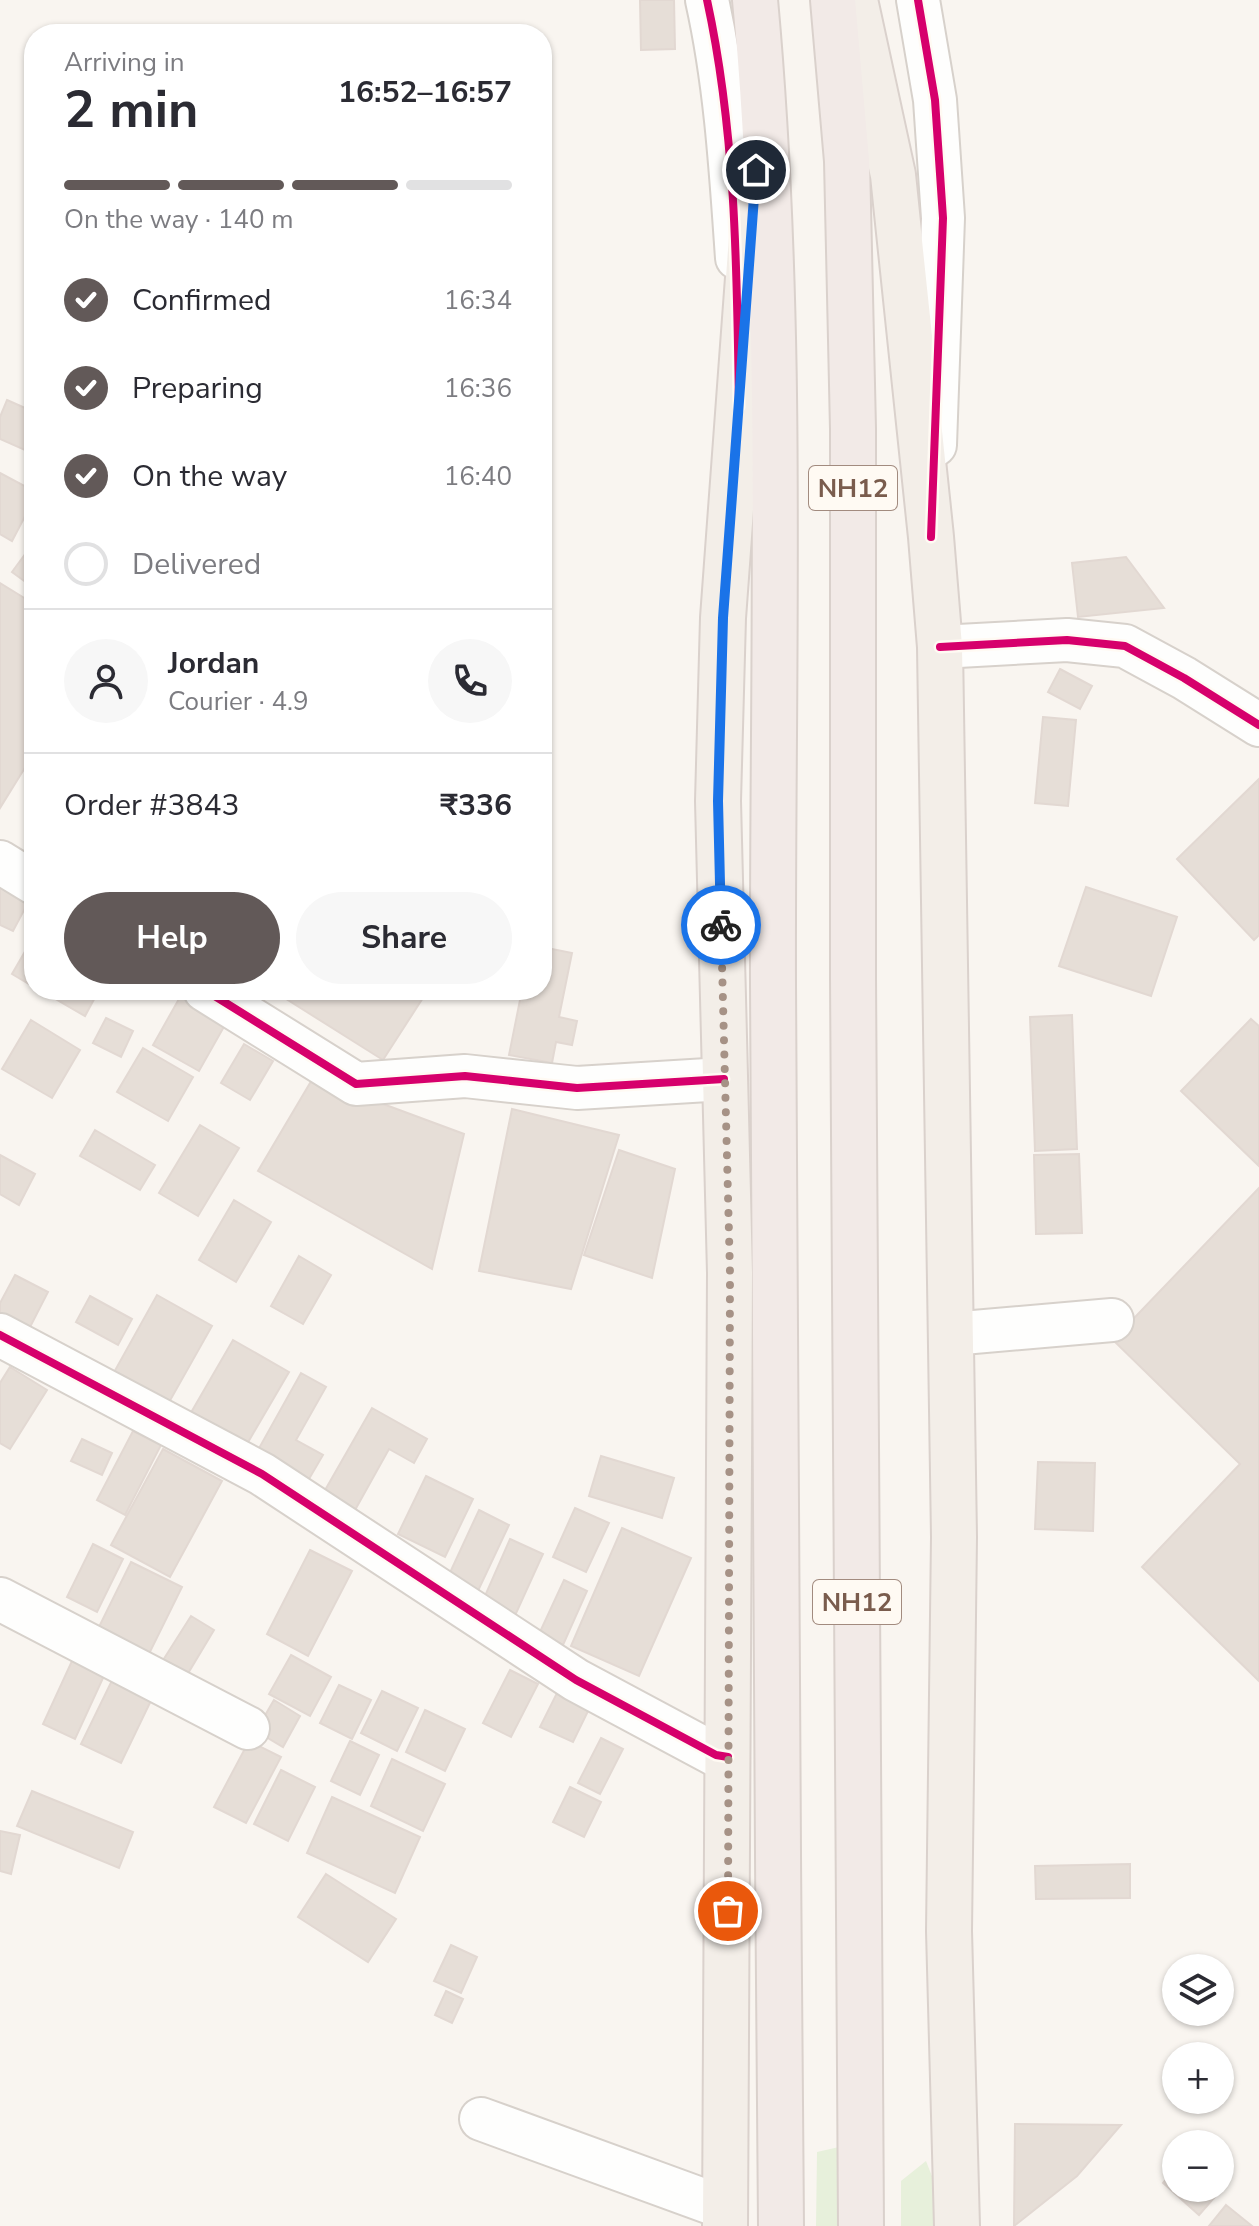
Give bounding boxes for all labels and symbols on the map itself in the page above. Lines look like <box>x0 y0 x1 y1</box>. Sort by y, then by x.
pin <box>722 136 790 204</box>
road number: NH12 <box>809 466 897 510</box>
courier <box>681 885 761 965</box>
road number: NH12 <box>813 1580 901 1624</box>
pin <box>694 1877 762 1945</box>

